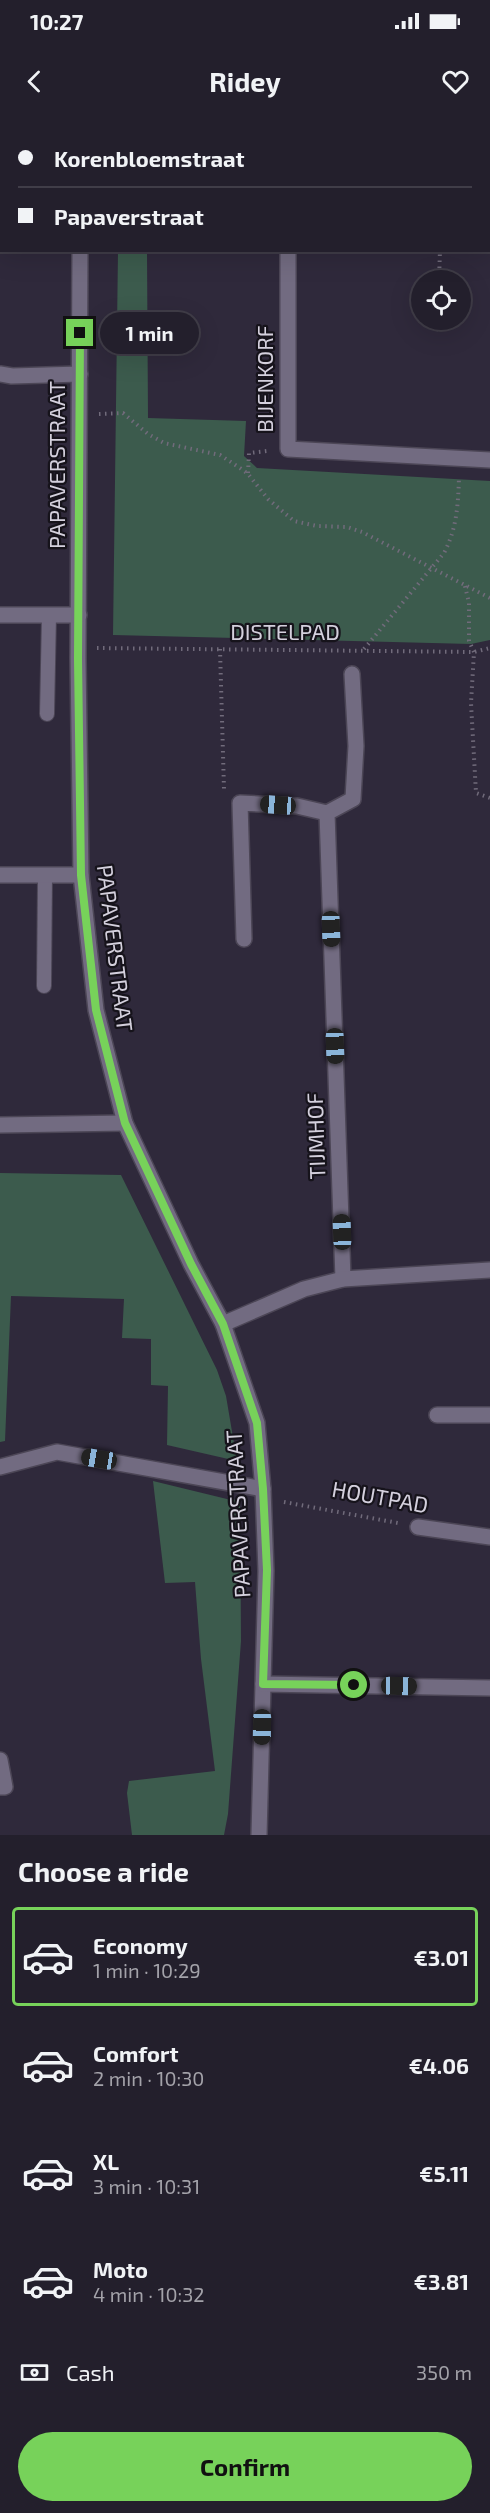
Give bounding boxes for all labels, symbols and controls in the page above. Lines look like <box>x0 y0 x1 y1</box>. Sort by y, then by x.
text: 10:27 <box>30 8 83 34</box>
icon: back <box>18 65 51 98</box>
text: Ridey <box>209 65 281 97</box>
icon: heart <box>439 65 472 98</box>
text: Korenbloemstraat <box>54 145 245 171</box>
text: Papaverstraat <box>54 203 204 229</box>
map controls <box>411 270 471 330</box>
button: locate <box>411 270 471 330</box>
callout: 1 min <box>101 312 200 354</box>
route end <box>66 319 93 346</box>
text: 1 min <box>125 321 174 345</box>
street label: BIJENKORF <box>251 325 277 433</box>
street label: PAPAVERSTRAAT <box>43 381 69 549</box>
street label: DISTELPAD <box>230 618 340 644</box>
car <box>259 795 297 815</box>
street label: PAPAVERSTRAAT <box>93 863 139 1033</box>
car <box>321 911 341 947</box>
car <box>325 1028 345 1064</box>
street label: TIJMHOF <box>300 1092 330 1180</box>
car <box>332 1214 352 1250</box>
street label: PAPAVERSTRAAT <box>220 1429 254 1599</box>
car <box>80 1447 118 1471</box>
street label: HOUTPAD <box>330 1475 430 1517</box>
route start <box>340 1671 367 1698</box>
car <box>381 1677 417 1695</box>
car <box>253 1709 271 1745</box>
text: Choose a ride <box>18 1855 189 1887</box>
icon: car <box>21 1930 75 1984</box>
text: Economy <box>93 1932 188 1958</box>
text: €3.01 <box>414 1944 469 1970</box>
text: 1 min · 10:29 <box>93 1958 201 1982</box>
icon: car <box>21 2038 75 2092</box>
text: Comfort <box>93 2040 178 2066</box>
text: €4.06 <box>409 2052 469 2078</box>
text: 2 min · 10:30 <box>93 2066 204 2090</box>
icon: car <box>21 2146 75 2200</box>
text: XL <box>93 2148 119 2174</box>
text: €5.11 <box>419 2160 469 2186</box>
text: 3 min · 10:31 <box>93 2174 200 2198</box>
icon: car <box>21 2254 75 2308</box>
text: Moto <box>93 2256 148 2282</box>
text: €3.81 <box>414 2268 469 2294</box>
text: 4 min · 10:32 <box>93 2282 205 2306</box>
icon: cash <box>18 2356 51 2389</box>
text: Cash <box>66 2359 115 2385</box>
text: 350 m <box>416 2360 472 2384</box>
button: Confirm <box>18 2432 472 2501</box>

